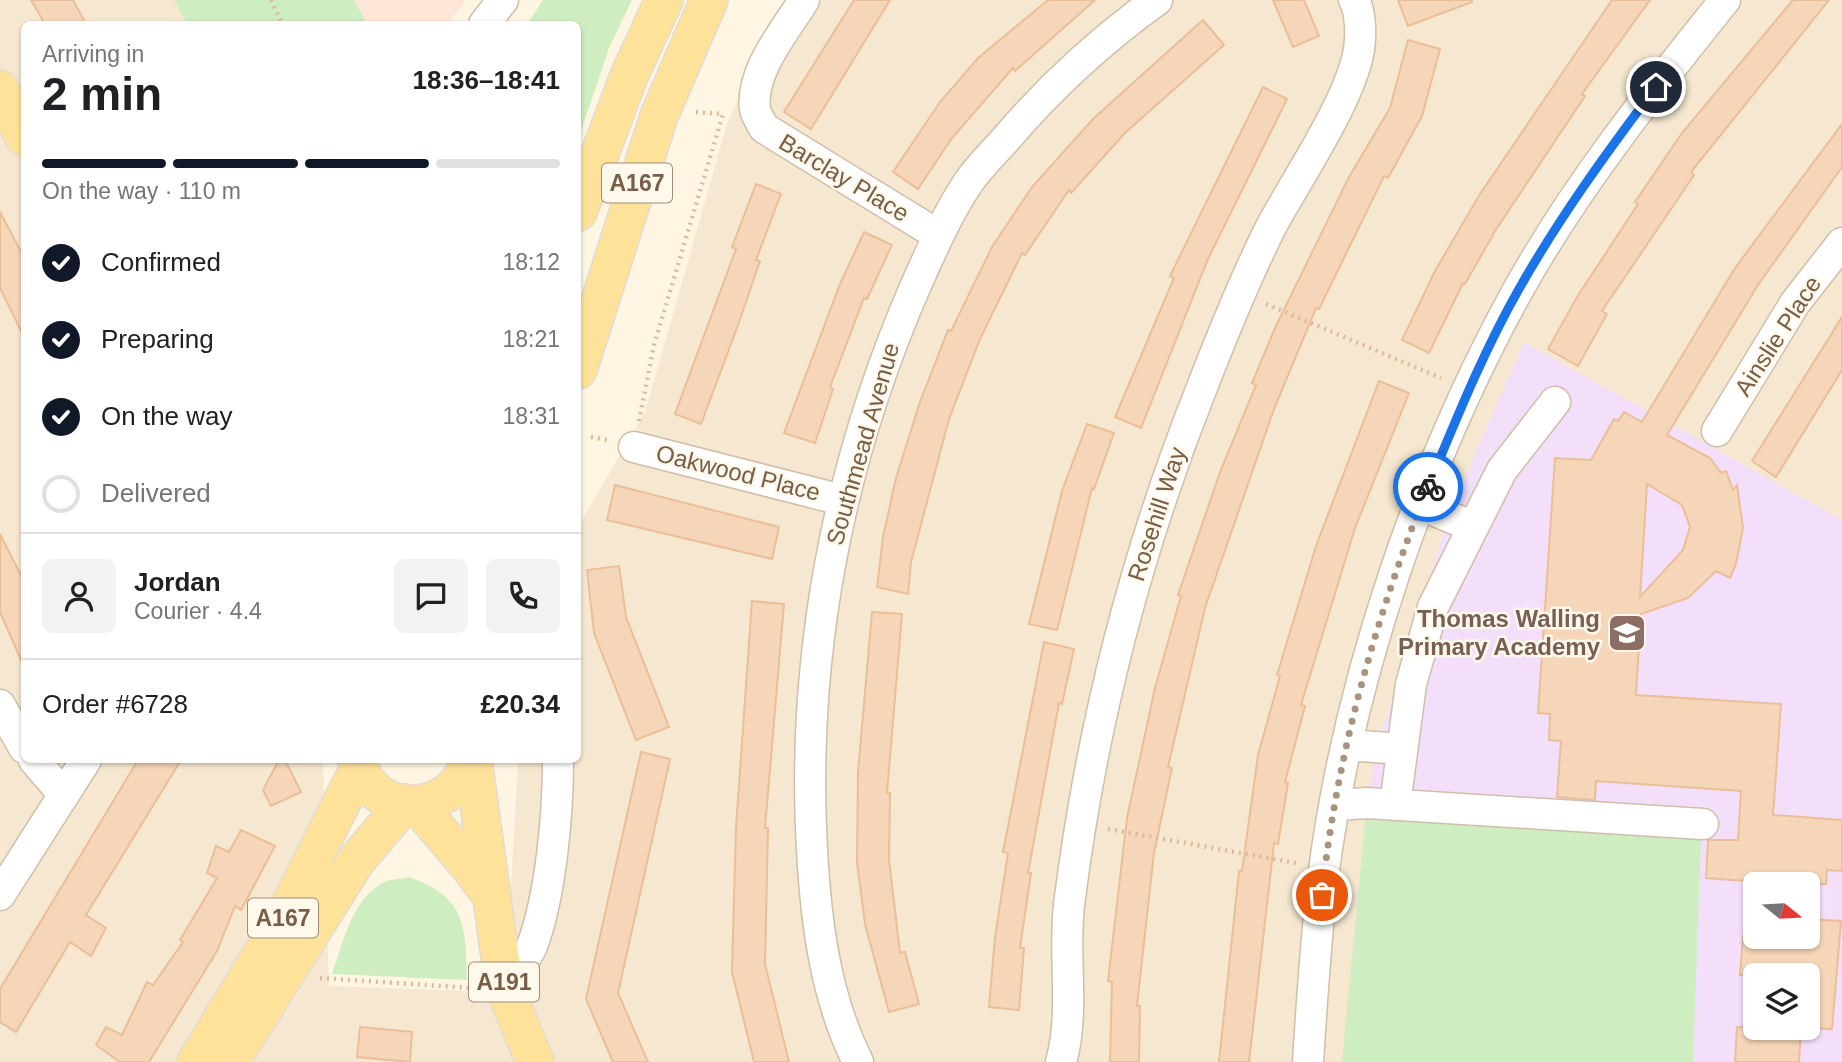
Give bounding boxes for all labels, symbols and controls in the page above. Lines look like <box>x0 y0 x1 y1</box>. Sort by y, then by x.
text: Arriving in <box>42 41 144 67</box>
pin <box>1626 57 1686 117</box>
text: 18:36–18:41 <box>413 65 560 95</box>
text: 2 min <box>42 68 162 120</box>
icon: home <box>1637 68 1675 106</box>
street label: Barclay Place <box>774 128 914 227</box>
road number: A167 <box>602 164 672 202</box>
text: On the way · 110 m <box>42 178 241 204</box>
icon: check <box>42 244 80 282</box>
text: Confirmed <box>101 247 221 277</box>
text: 18:12 <box>502 249 560 275</box>
street label: Ainslie Place <box>1729 271 1826 401</box>
icon: check <box>42 321 80 359</box>
text: Preparing <box>101 324 214 354</box>
text: 18:21 <box>502 326 560 352</box>
street label: Southmead Avenue <box>821 340 904 548</box>
icon: check <box>42 398 80 436</box>
text: On the way <box>101 401 233 431</box>
text: 18:31 <box>502 403 560 429</box>
street label: Oakwood Place <box>653 439 823 506</box>
street label: Rosehill Way <box>1122 444 1191 584</box>
courier <box>1393 452 1463 522</box>
icon: bike <box>1409 468 1447 506</box>
text: Delivered <box>101 478 211 508</box>
button: person <box>42 559 116 633</box>
button: chat <box>394 559 468 633</box>
button: phone <box>486 559 560 633</box>
text: Jordan <box>134 567 221 597</box>
text: Courier · 4.4 <box>134 598 262 624</box>
place label: Thomas Walling Primary Academy <box>1398 605 1601 660</box>
school or university icon: Thomas Walling Primary Academy <box>1606 612 1648 654</box>
text: Order #6728 <box>42 689 188 719</box>
text: £20.34 <box>480 689 560 719</box>
pin <box>1292 865 1352 925</box>
north arrow <box>1743 872 1820 948</box>
map controls <box>1743 872 1820 1040</box>
icon: bag <box>1303 876 1341 914</box>
road number: A167 <box>248 898 318 937</box>
road number: A191 <box>469 962 539 1001</box>
button: layers <box>1743 963 1820 1040</box>

